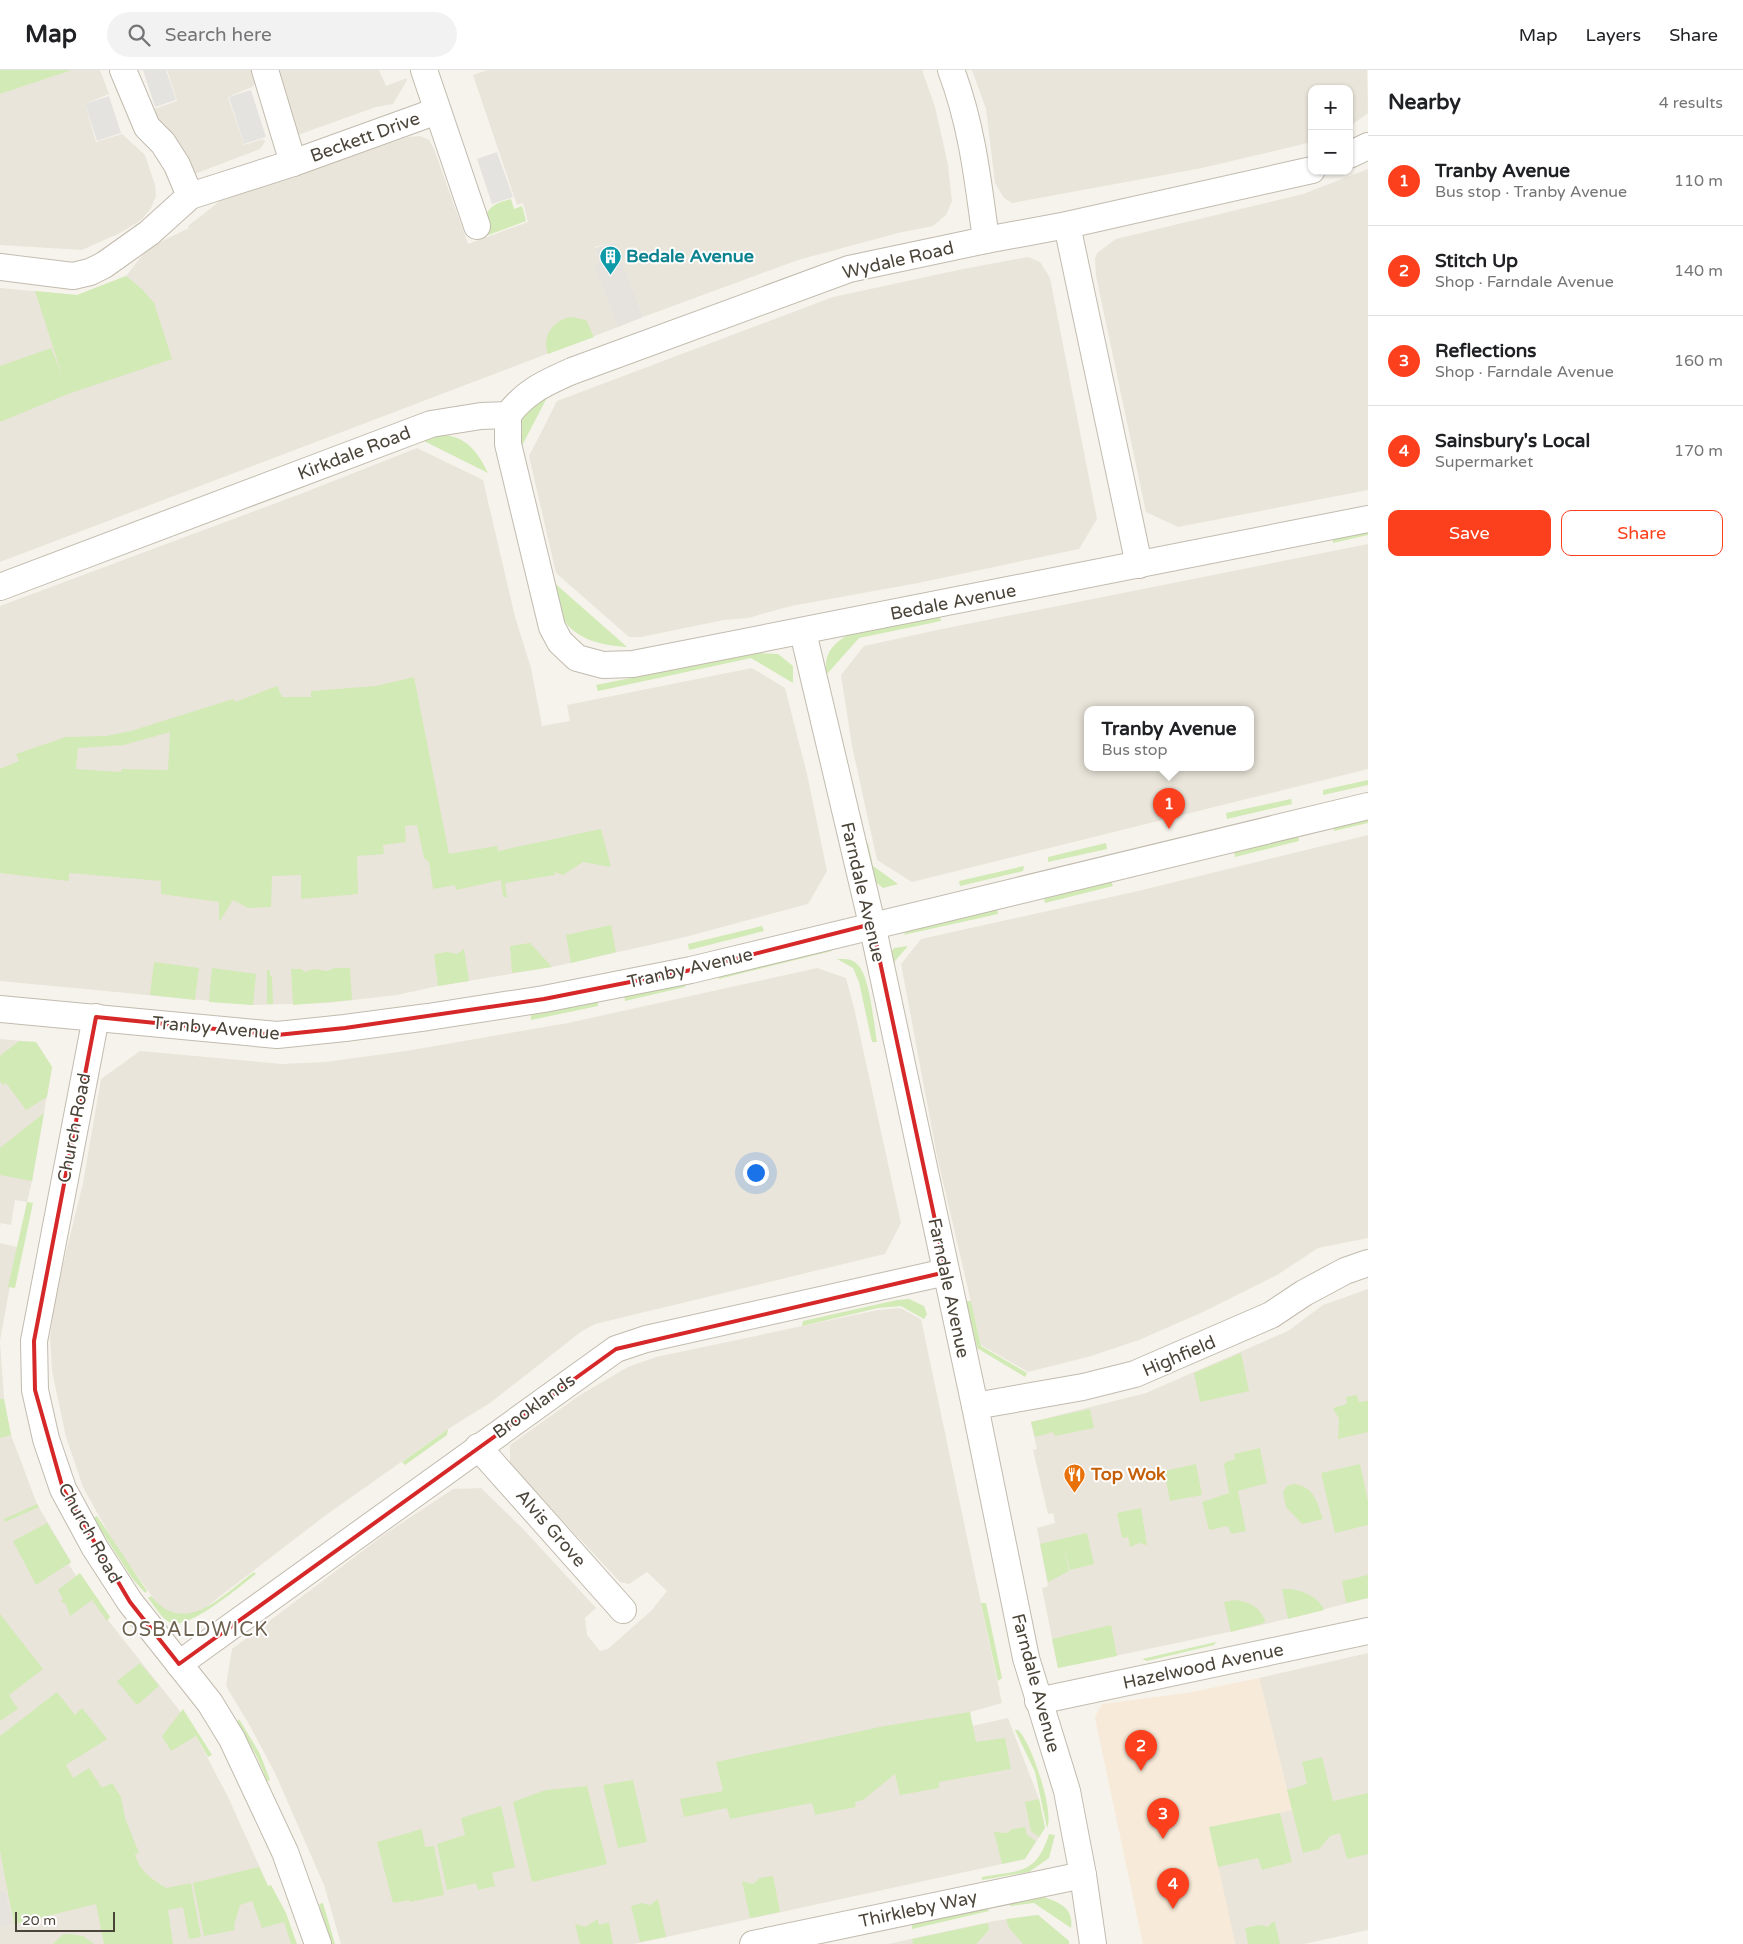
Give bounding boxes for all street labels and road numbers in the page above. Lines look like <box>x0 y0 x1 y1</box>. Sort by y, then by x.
street label: Beckett Drive <box>307 107 423 167</box>
street label: Wydale Road <box>840 237 956 283</box>
street label: Kirkdale Road <box>294 421 414 485</box>
street label: Bedale Avenue <box>888 579 1018 625</box>
street label: Farndale Avenue <box>836 820 890 964</box>
street label: Tranby Avenue <box>625 943 755 993</box>
street label: Tranby Avenue <box>151 1011 281 1045</box>
street label: Church Road <box>53 1071 95 1185</box>
street label: Farndale Avenue <box>923 1216 975 1360</box>
street label: Highfield <box>1139 1331 1219 1381</box>
street label: Brooklands <box>489 1369 579 1443</box>
street label: Church Road <box>53 1479 127 1587</box>
street label: Alvis Grove <box>511 1485 591 1571</box>
street label: Farndale Avenue <box>1007 1611 1065 1755</box>
street label: Hazelwood Avenue <box>1121 1638 1285 1694</box>
street label: Thirkleby Way <box>857 1886 979 1932</box>

